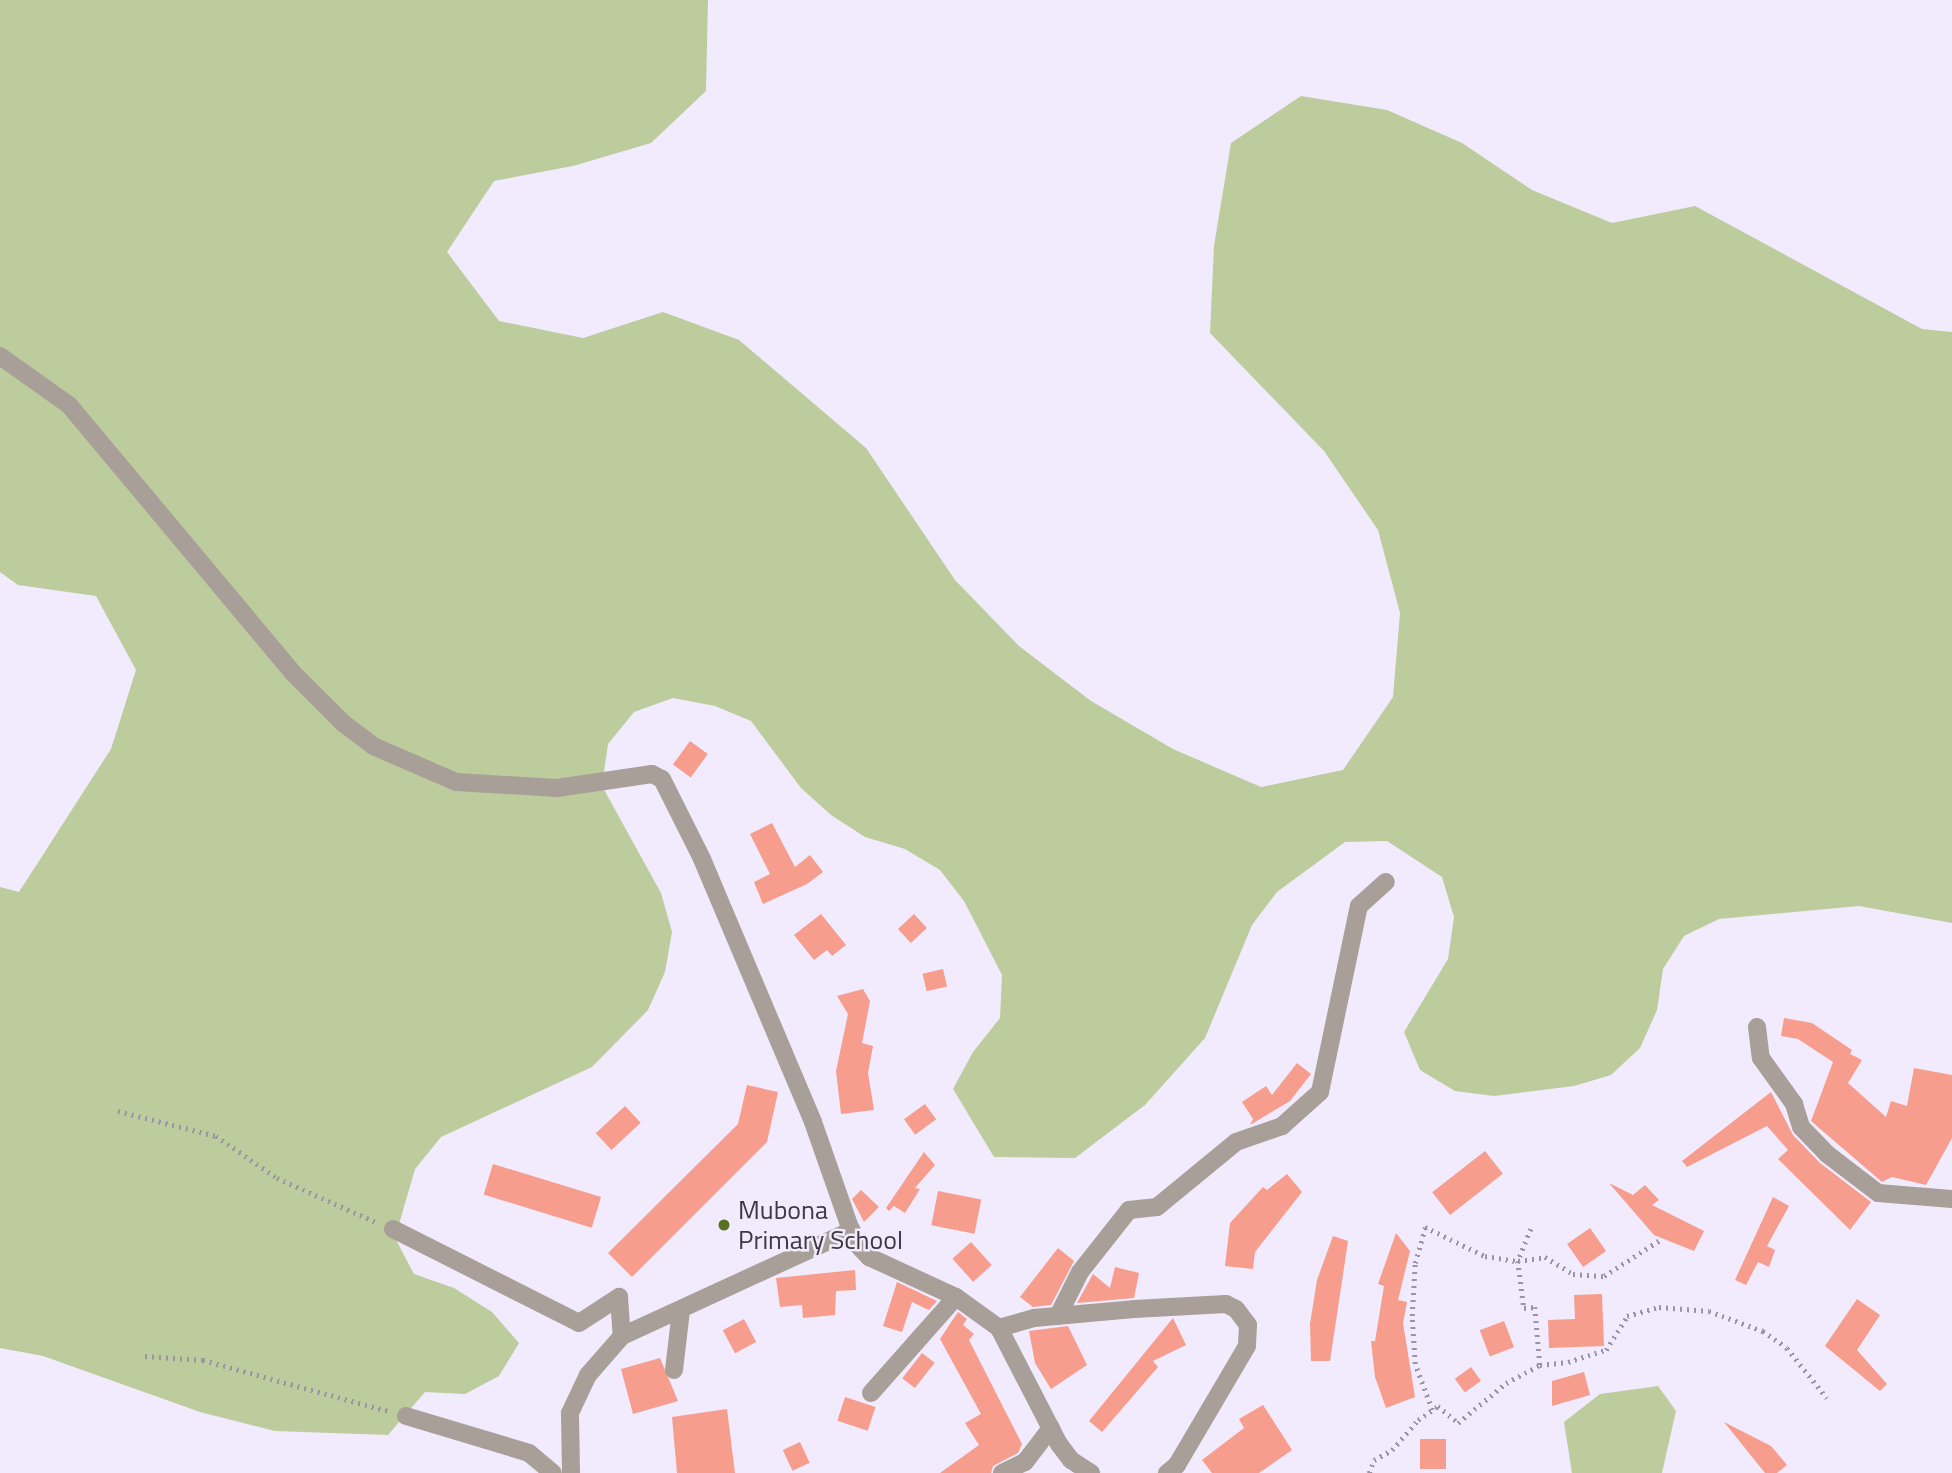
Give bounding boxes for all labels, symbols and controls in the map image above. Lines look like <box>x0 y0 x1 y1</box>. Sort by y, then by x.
place label: Mubona Primary School <box>738 1194 903 1256</box>
marker: Mubona Primary School <box>716 1217 732 1233</box>

